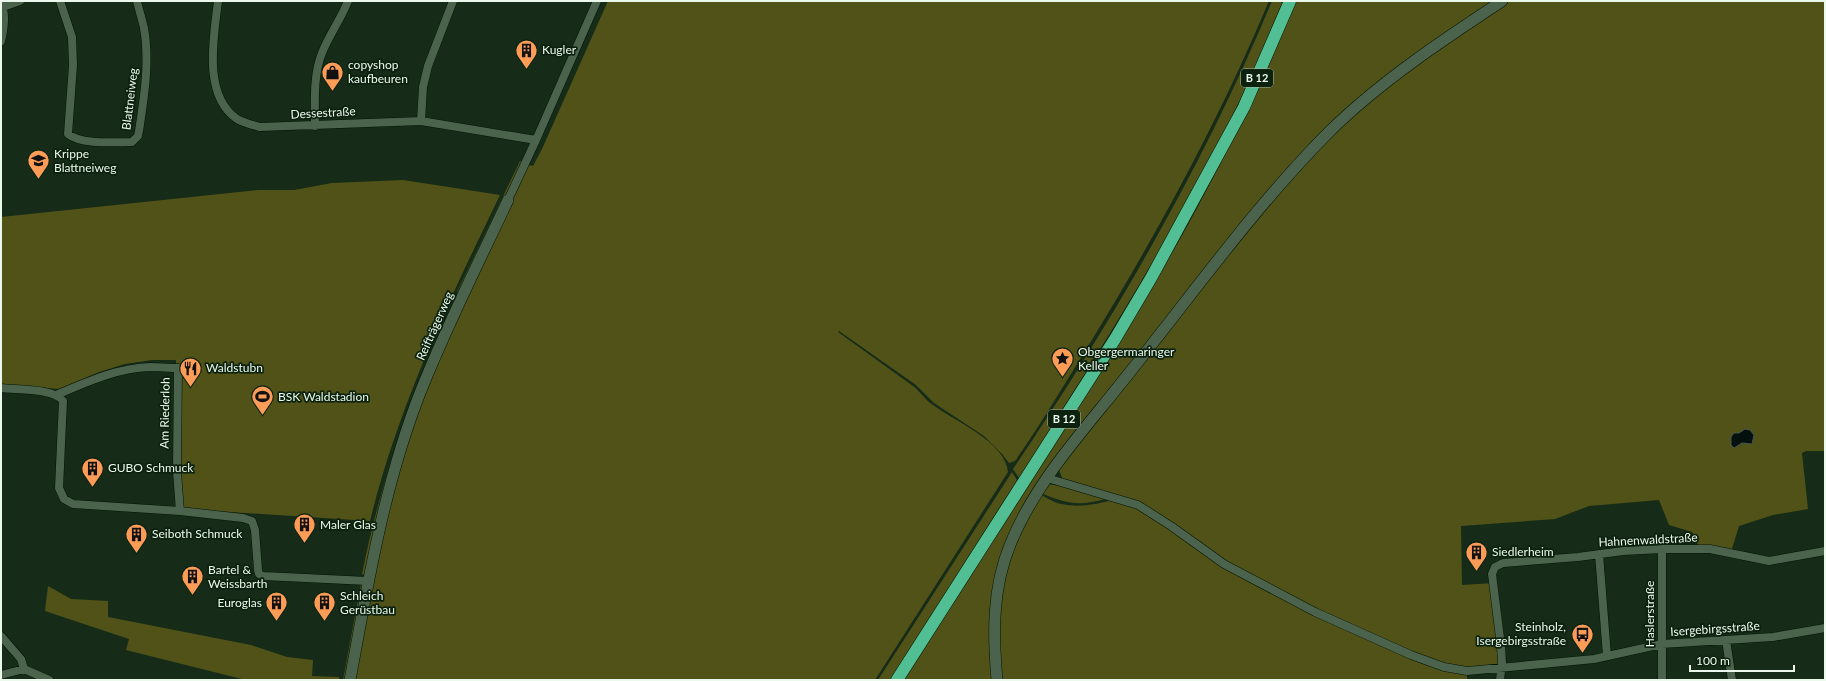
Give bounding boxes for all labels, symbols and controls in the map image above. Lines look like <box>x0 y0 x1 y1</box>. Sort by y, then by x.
building icon: Kugler <box>513 37 539 70</box>
place label: Kugler <box>542 42 577 57</box>
place label: copyshop kaufbeuren <box>348 57 408 86</box>
shop icon: copyshop kaufbeuren <box>320 59 346 92</box>
street label: Blattneiweg <box>118 67 141 131</box>
road number: B 12 <box>1241 69 1273 87</box>
street label: Dessestraße <box>290 103 356 122</box>
place label: Krippe Blattneiweg <box>54 146 116 175</box>
school or university icon: Krippe Blattneiweg <box>25 148 51 181</box>
street label: Reifträgerweg <box>413 289 456 362</box>
place label: Obgergermaringer Keller <box>1078 344 1175 373</box>
place icon: Obgergermaringer Keller <box>1050 346 1076 379</box>
restaurant icon: Waldstubn <box>177 355 203 388</box>
place label: Waldstubn <box>206 360 263 375</box>
street label: Am Riederloh <box>156 377 173 449</box>
sports icon: BSK Waldstadion <box>249 384 275 417</box>
place label: BSK Waldstadion <box>278 389 369 404</box>
road number: B 12 <box>1048 410 1080 428</box>
building icon: GUBO Schmuck <box>80 455 106 488</box>
place label: GUBO Schmuck <box>108 460 194 475</box>
building icon: Maler Glas <box>291 512 317 545</box>
place label: Maler Glas <box>320 517 376 532</box>
building icon: Seiboth Schmuck <box>124 521 150 554</box>
place label: Seiboth Schmuck <box>152 526 243 541</box>
street label: Hahnenwaldstraße <box>1598 529 1698 550</box>
building icon: Siedlerheim <box>1464 539 1490 572</box>
place label: Siedlerheim <box>1492 544 1554 559</box>
place label: Bartel & Weissbarth <box>208 562 267 591</box>
building icon: Bartel & Weissbarth <box>179 564 205 597</box>
street label: Haslerstraße <box>1642 581 1657 647</box>
place label: Schleich Gerüstbau <box>340 588 395 617</box>
building icon: Euroglas <box>264 590 290 623</box>
building icon: Schleich Gerüstbau <box>311 590 337 623</box>
place label: Euroglas <box>218 595 262 610</box>
street label: Isergebirgsstraße <box>1670 618 1760 639</box>
place label: Steinholz, Isergebirgsstraße <box>1476 619 1566 648</box>
bus stop icon: Steinholz, Isergebirgsstraße <box>1569 621 1595 654</box>
scale bar <box>1690 647 1794 673</box>
text: 100 m <box>1696 653 1730 668</box>

